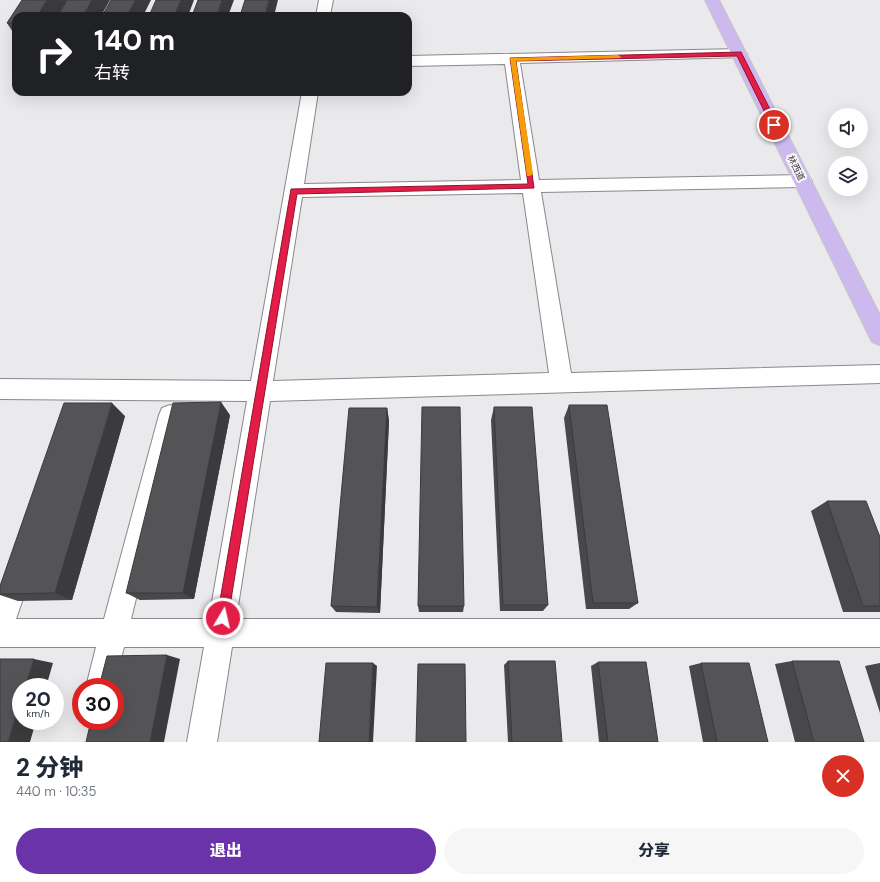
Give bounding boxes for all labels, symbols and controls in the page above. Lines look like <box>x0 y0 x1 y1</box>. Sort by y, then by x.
text: 140 m <box>94 22 175 59</box>
icon: right <box>28 28 80 80</box>
text: 右转 <box>94 61 130 85</box>
pin <box>757 108 791 142</box>
map controls <box>828 108 868 196</box>
button: sound <box>828 108 868 148</box>
icon: arrive <box>763 114 785 136</box>
street label: 林西道 <box>785 153 807 183</box>
button: layers <box>828 156 868 196</box>
position arrow <box>202 597 244 639</box>
speed limit sign: 30 <box>72 678 124 730</box>
text: 20 <box>25 686 51 712</box>
text: km/h <box>26 707 50 720</box>
text: 2 分钟 <box>16 752 83 783</box>
button: close <box>822 755 864 797</box>
text: 440 m · 10:35 <box>16 783 96 800</box>
button: 退出 <box>16 828 436 874</box>
button: 分享 <box>444 828 864 874</box>

